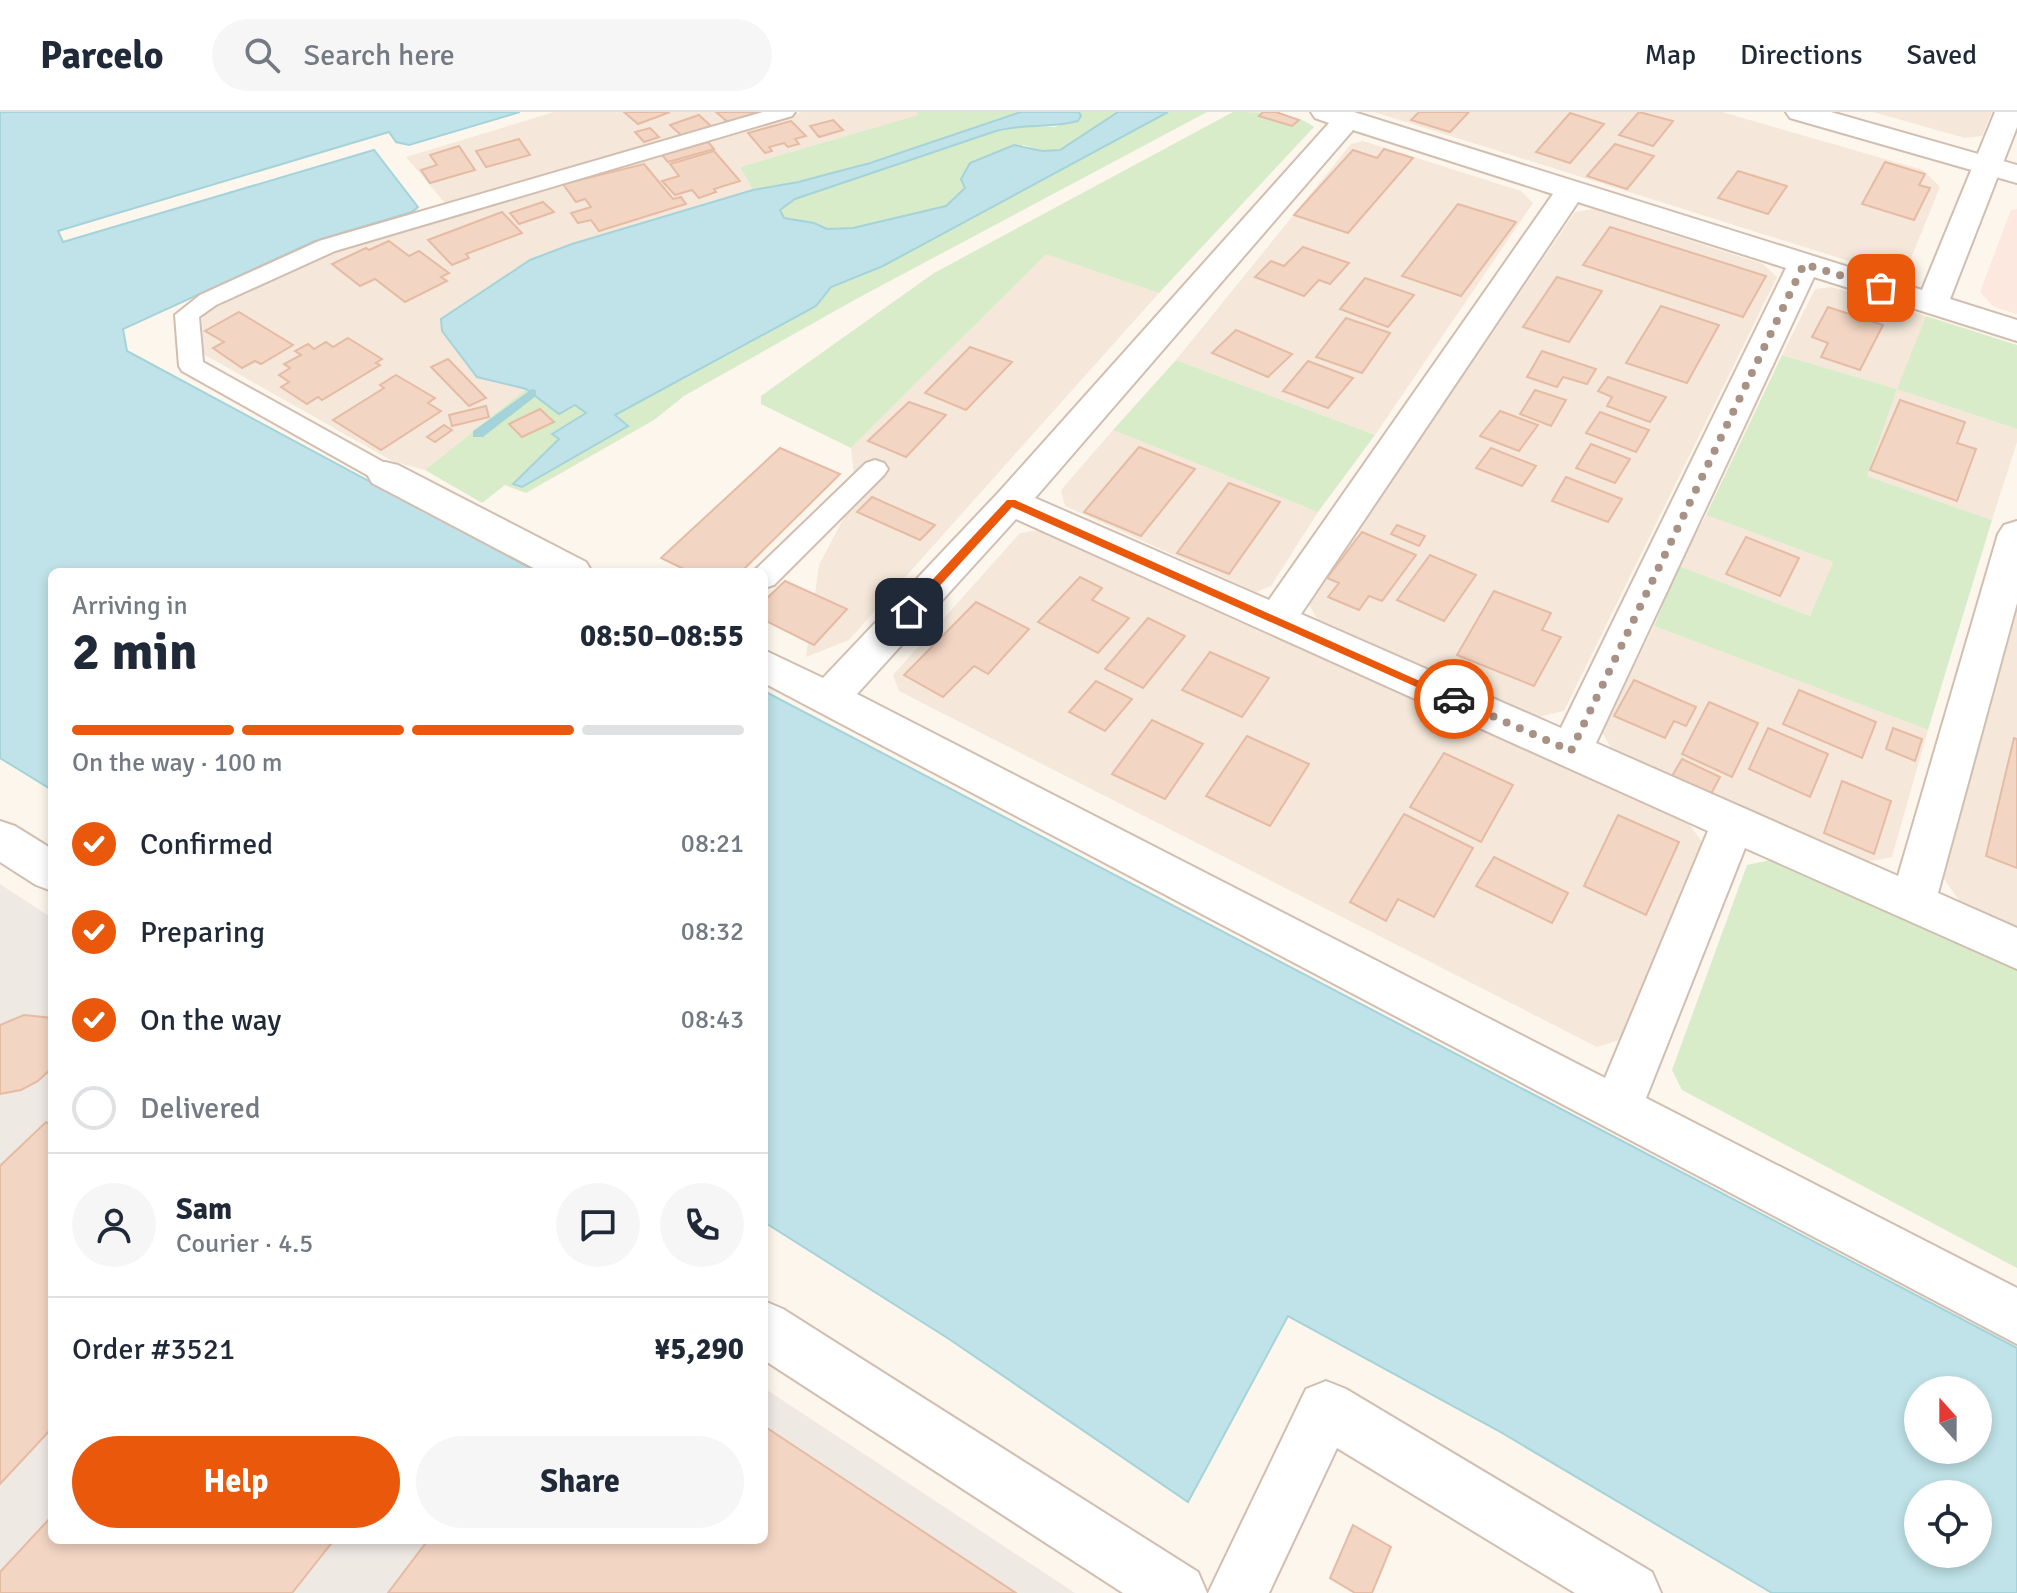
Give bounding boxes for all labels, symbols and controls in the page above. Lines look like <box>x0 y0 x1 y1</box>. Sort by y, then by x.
search box <box>212 19 772 91</box>
text: Parcelo <box>40 32 164 79</box>
icon: search <box>240 33 284 77</box>
text: Search here <box>304 37 455 74</box>
text: Map <box>1644 38 1696 72</box>
text: Directions <box>1740 38 1862 72</box>
text: Saved <box>1906 38 1977 72</box>
pin <box>1847 254 1915 322</box>
icon: bag <box>1859 266 1903 310</box>
pin <box>875 578 943 646</box>
text: Arriving in <box>72 590 188 622</box>
icon: home <box>887 590 931 634</box>
text: 08:50–08:55 <box>580 618 744 655</box>
text: 2 min <box>72 620 198 684</box>
courier <box>1414 659 1494 739</box>
icon: car <box>1432 677 1476 721</box>
text: On the way · 100 m <box>72 747 282 779</box>
icon: check <box>72 822 116 866</box>
text: Confirmed <box>140 826 273 863</box>
text: 08:21 <box>681 828 744 860</box>
icon: check <box>72 910 116 954</box>
text: Preparing <box>140 914 265 951</box>
text: 08:32 <box>681 916 744 948</box>
icon: check <box>72 998 116 1042</box>
text: On the way <box>140 1002 281 1039</box>
text: 08:43 <box>681 1004 744 1036</box>
text: Delivered <box>140 1090 261 1127</box>
button: person <box>72 1183 156 1267</box>
button: chat <box>556 1183 640 1267</box>
button: phone <box>660 1183 744 1267</box>
text: Sam <box>176 1191 232 1228</box>
text: Courier · 4.5 <box>176 1228 313 1260</box>
text: Order #3521 <box>72 1331 235 1368</box>
text: ¥5,290 <box>654 1331 744 1368</box>
north arrow <box>1904 1376 1992 1464</box>
map controls <box>1904 1376 1992 1568</box>
button: Help <box>72 1436 400 1528</box>
button: Share <box>416 1436 744 1528</box>
button: locate <box>1904 1480 1992 1568</box>

